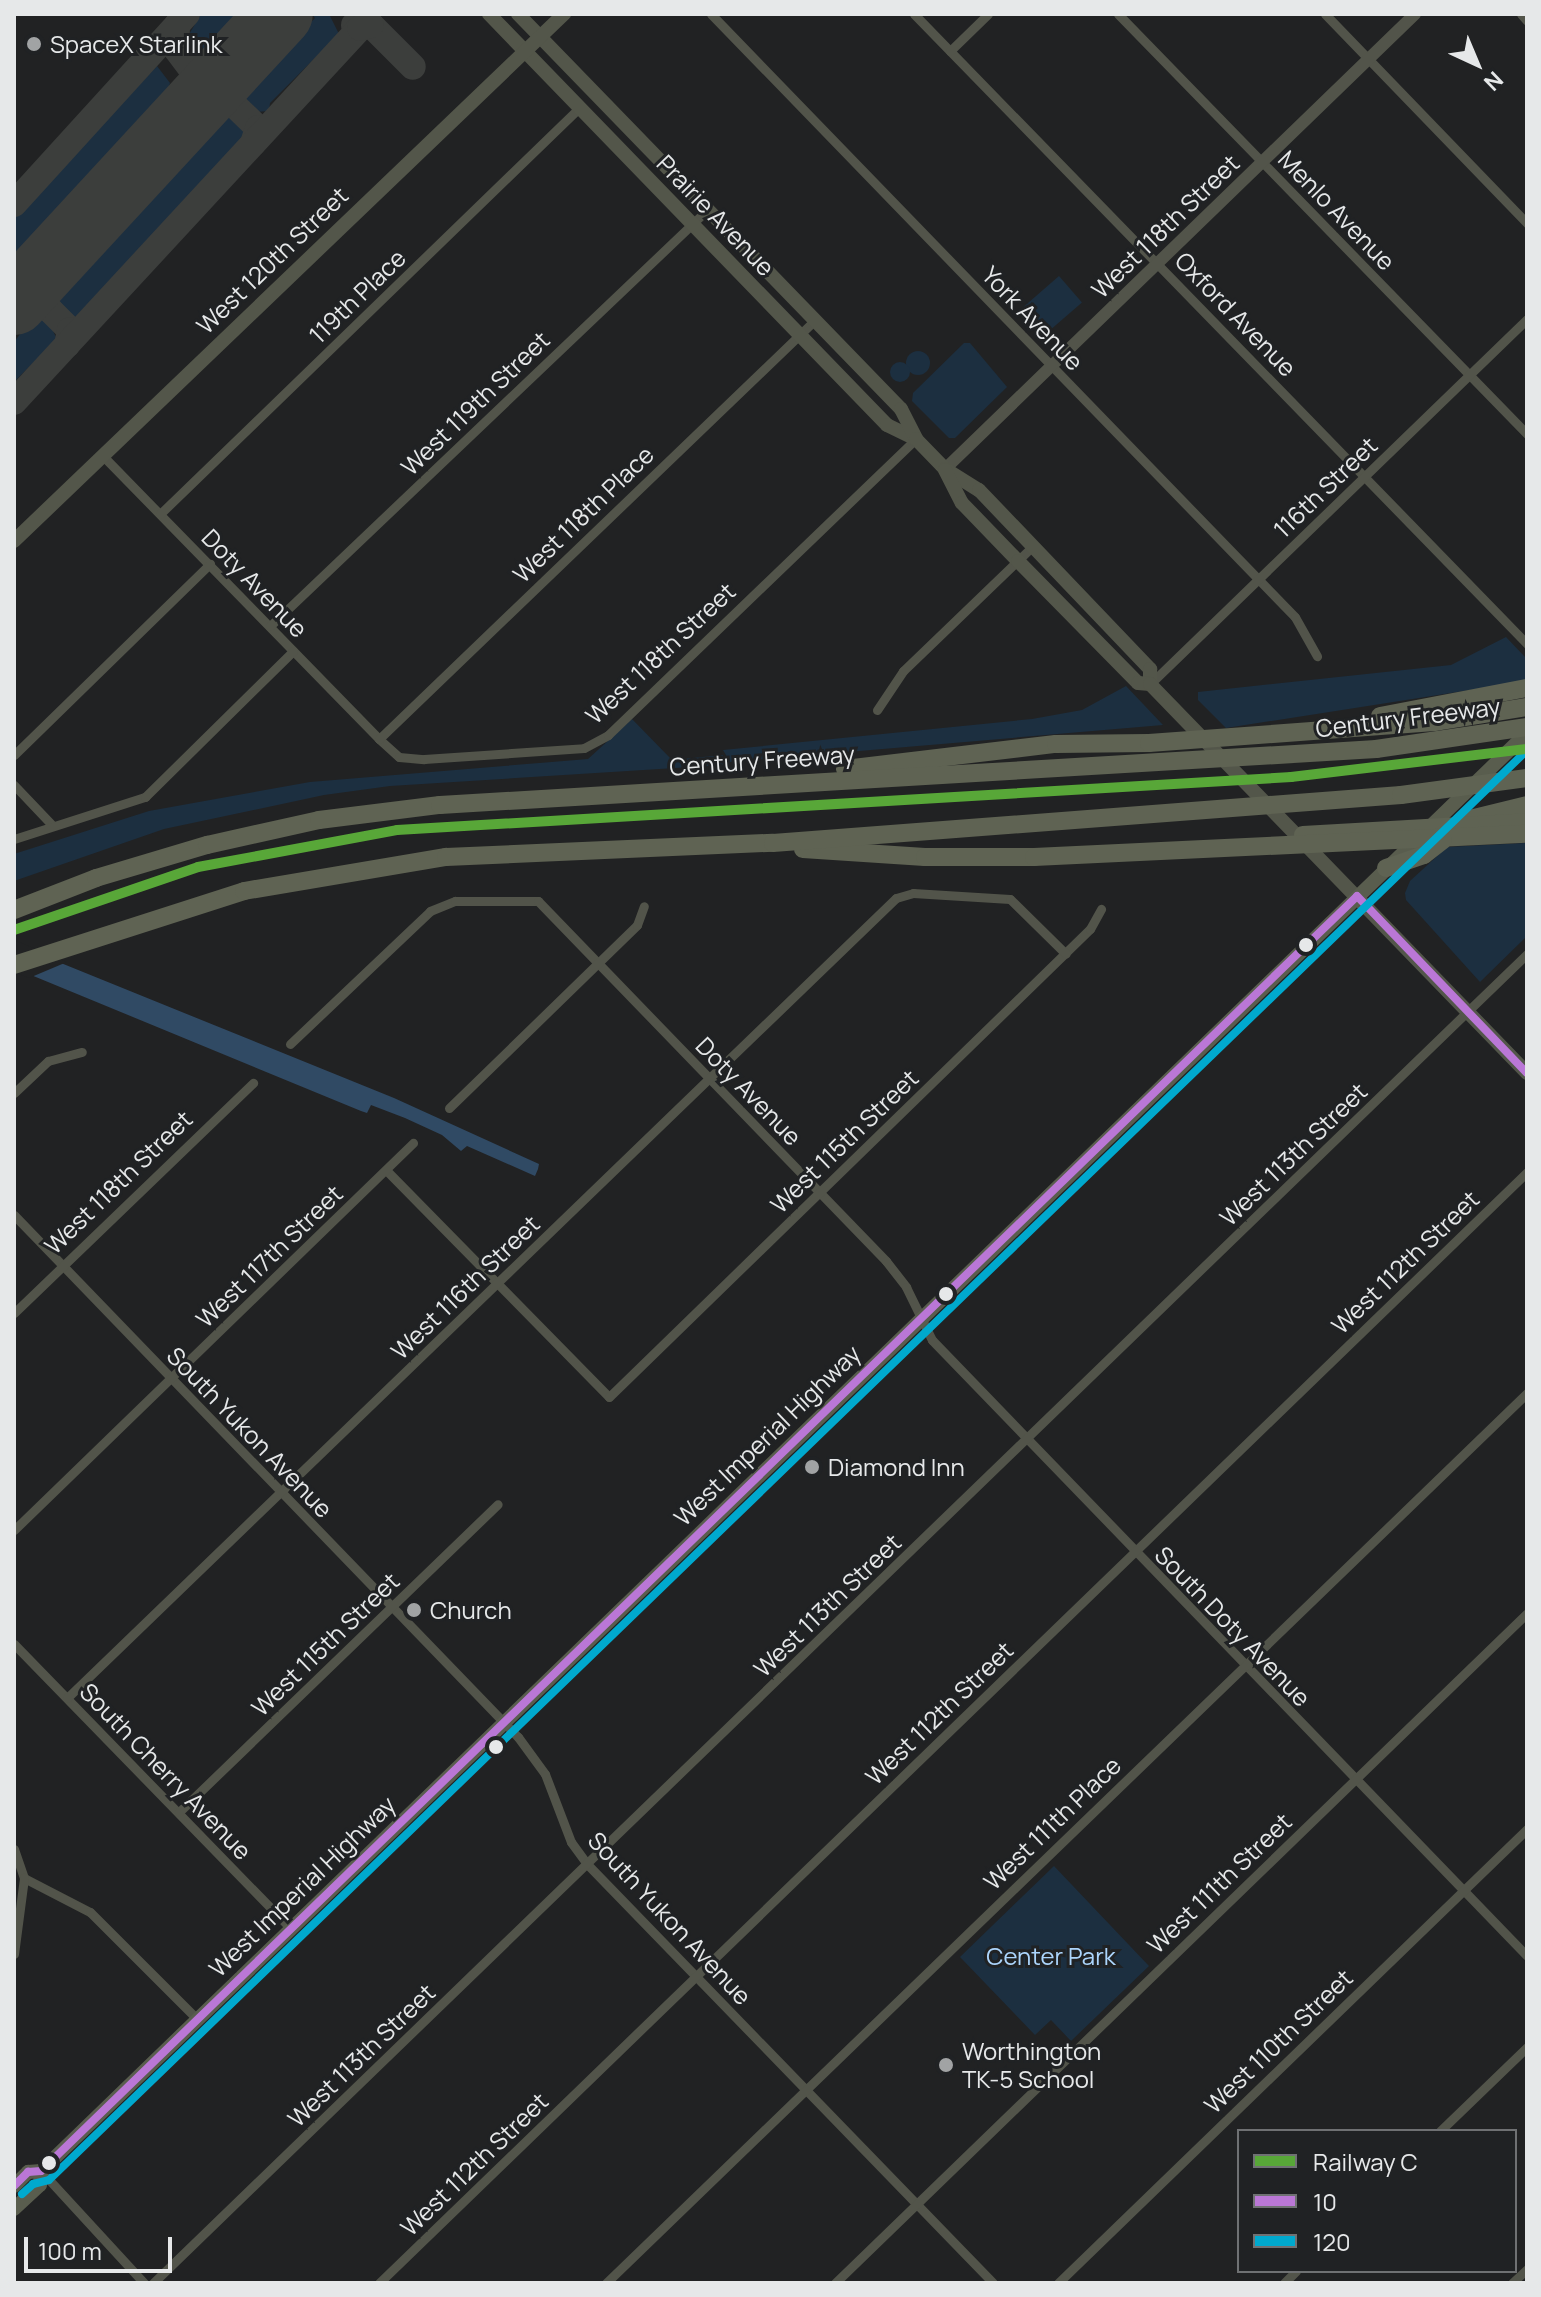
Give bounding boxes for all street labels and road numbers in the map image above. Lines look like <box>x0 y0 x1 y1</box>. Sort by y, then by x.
street label: Menlo Avenue <box>1273 144 1401 276</box>
street label: West 118th Street <box>1085 148 1245 304</box>
street label: Prairie Avenue <box>651 149 781 281</box>
street label: West 120th Street <box>190 181 354 339</box>
street label: 119th Place <box>303 243 411 349</box>
street label: Oxford Avenue <box>1170 246 1302 382</box>
street label: York Avenue <box>976 260 1090 376</box>
street label: West 119th Street <box>395 325 555 481</box>
street label: 116th Street <box>1267 431 1383 543</box>
street label: West 118th Place <box>507 440 659 588</box>
street label: Doty Avenue <box>196 523 314 643</box>
street label: West 118th Street <box>579 576 741 730</box>
street label: Century Freeway <box>1314 691 1502 743</box>
street label: Century Freeway <box>668 739 856 781</box>
street label: Doty Avenue <box>690 1031 808 1151</box>
street label: West 115th Street <box>764 1063 924 1219</box>
street label: West 113th Street <box>1214 1077 1372 1231</box>
street label: West 118th Street <box>38 1104 198 1260</box>
street label: West 117th Street <box>190 1179 348 1333</box>
street label: West 112th Street <box>1325 1184 1485 1340</box>
street label: West 116th Street <box>385 1209 545 1365</box>
street label: West Imperial Highway <box>668 1339 866 1531</box>
street label: South Yukon Avenue <box>161 1341 339 1523</box>
street label: West 113th Street <box>748 1528 906 1682</box>
street label: South Doty Avenue <box>1149 1540 1317 1712</box>
street label: West 115th Street <box>245 1566 405 1722</box>
street label: West 112th Street <box>859 1635 1019 1791</box>
street label: South Cherry Avenue <box>74 1677 258 1865</box>
street label: West 111th Place <box>978 1750 1126 1896</box>
street label: West Imperial Highway <box>203 1790 401 1982</box>
street label: West 111th Street <box>1141 1807 1297 1959</box>
street label: South Yukon Avenue <box>583 1826 757 2010</box>
street label: West 110th Street <box>1198 1963 1358 2119</box>
street label: West 113th Street <box>282 1978 440 2132</box>
street label: West 112th Street <box>394 2086 554 2242</box>

